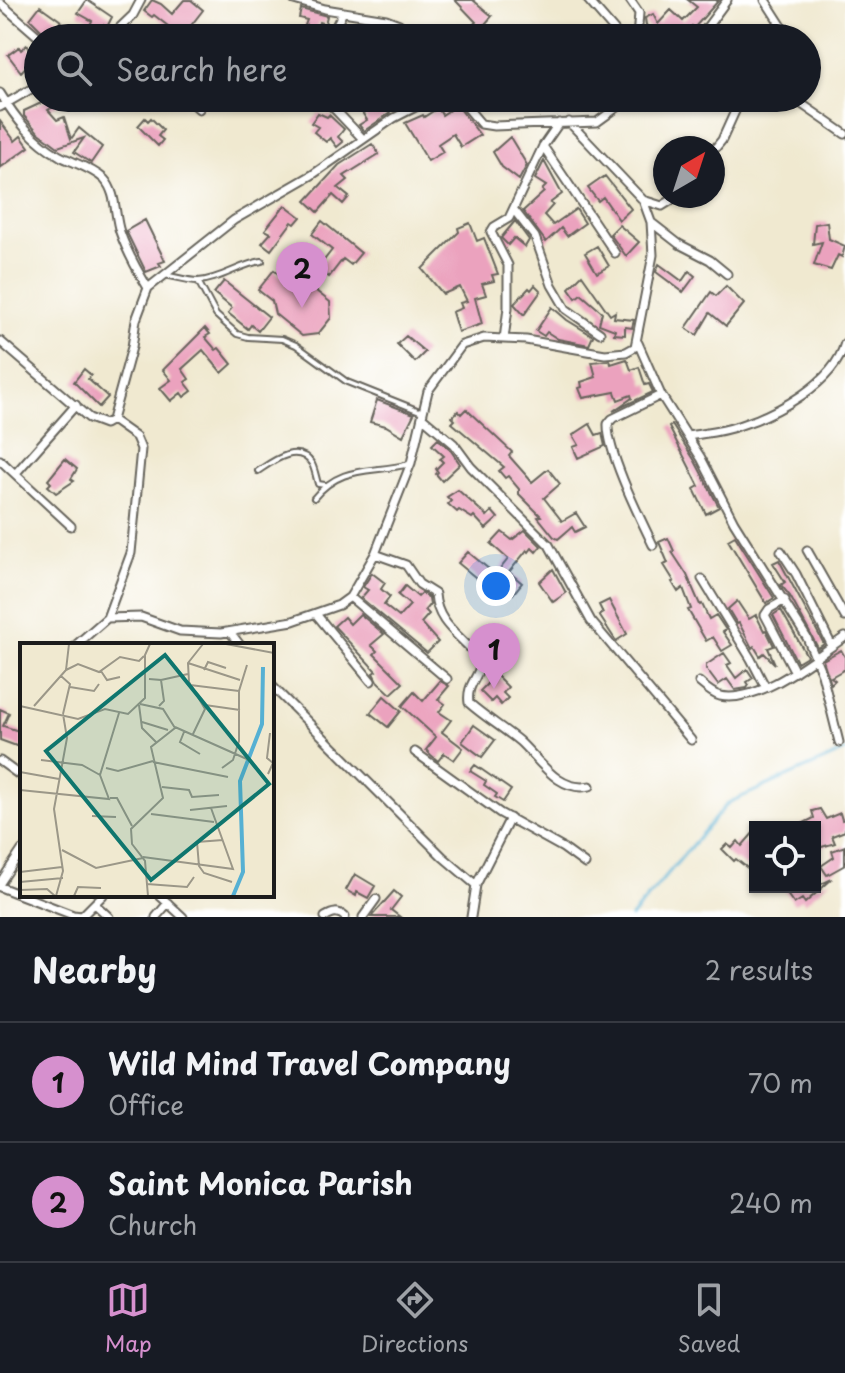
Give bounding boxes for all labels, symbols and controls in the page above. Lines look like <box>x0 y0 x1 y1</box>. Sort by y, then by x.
search box <box>24 24 821 112</box>
icon: search <box>52 46 96 90</box>
text: Search here <box>116 46 288 91</box>
north arrow <box>653 136 725 208</box>
pin: 2 <box>276 242 328 308</box>
your location <box>476 566 516 606</box>
pin: 1 <box>468 623 520 689</box>
inset map <box>20 643 274 897</box>
map controls <box>749 821 821 893</box>
button: locate <box>749 821 821 893</box>
text: Nearby <box>32 943 157 995</box>
text: 2 results <box>705 950 813 989</box>
text: Wild Mind Travel Company <box>108 1040 511 1085</box>
text: 1 <box>52 1063 64 1102</box>
text: 70 m <box>748 1063 813 1102</box>
text: Office <box>108 1085 184 1124</box>
text: Saint Monica Parish <box>108 1160 413 1205</box>
text: 2 <box>49 1183 67 1222</box>
text: 240 m <box>729 1183 813 1222</box>
text: Church <box>108 1205 197 1244</box>
tab: Map <box>105 1278 152 1359</box>
tab: Directions <box>361 1278 468 1359</box>
tab: Saved <box>678 1278 740 1359</box>

